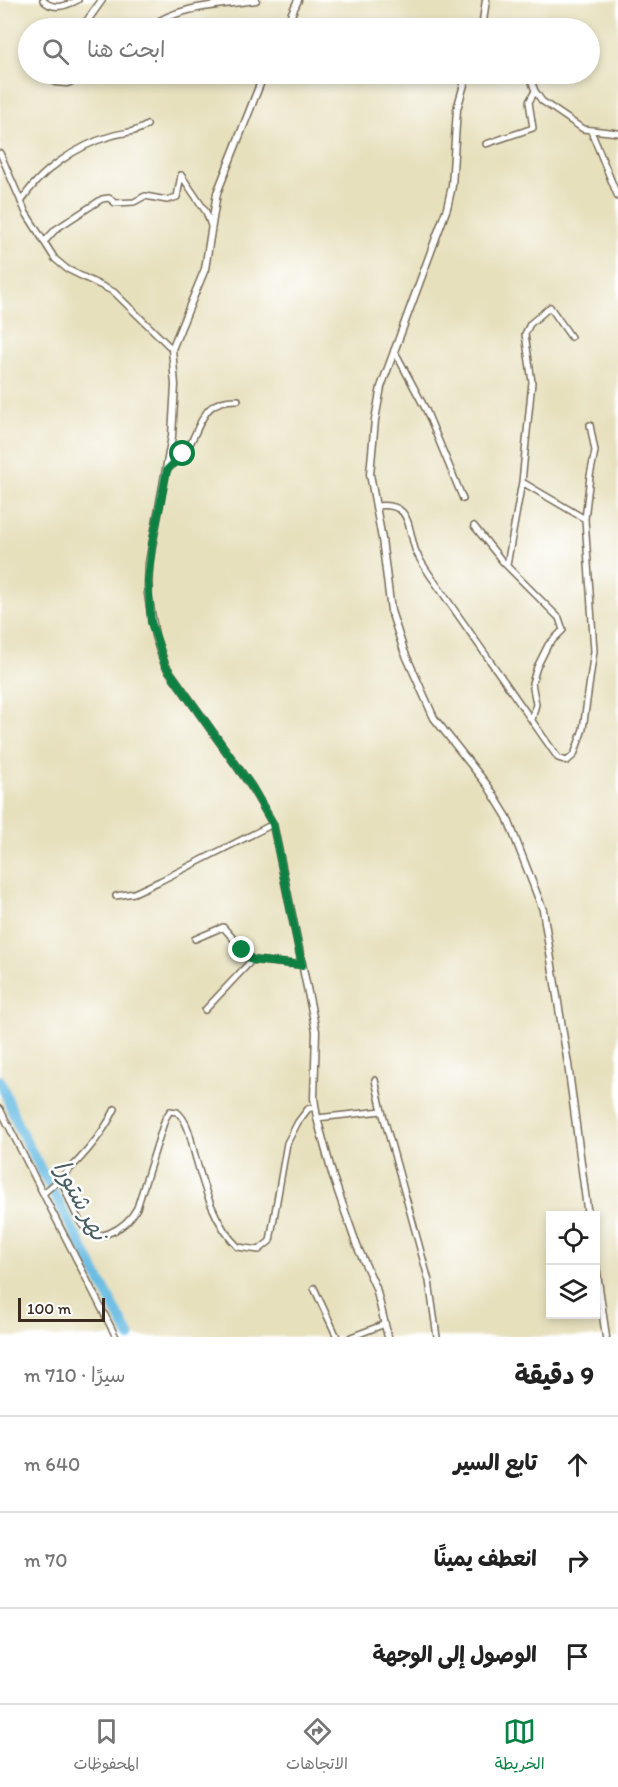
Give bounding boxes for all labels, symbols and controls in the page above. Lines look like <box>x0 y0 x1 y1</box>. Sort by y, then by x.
search box <box>18 18 600 84</box>
icon: search <box>39 35 72 68</box>
text: ابحث هنا <box>87 36 166 63</box>
route start <box>169 440 195 466</box>
route end <box>228 936 254 962</box>
water label: نهر شتورا <box>48 1155 116 1248</box>
map controls <box>546 1211 600 1319</box>
button: locate <box>546 1211 600 1265</box>
button: layers <box>546 1265 600 1319</box>
scale bar <box>18 1295 105 1322</box>
text: 100 m <box>27 1299 71 1318</box>
text: 9 دقيقة <box>515 1359 594 1391</box>
text: سيرًا · 710 m <box>24 1363 125 1387</box>
icon: ahead <box>561 1448 594 1481</box>
text: تابع السير <box>454 1449 537 1476</box>
text: 640 m <box>24 1452 80 1476</box>
icon: right <box>561 1544 594 1577</box>
text: انعطف يمينًا <box>434 1545 537 1572</box>
text: 70 m <box>24 1548 68 1572</box>
icon: arrive <box>561 1640 594 1673</box>
text: الوصول إلى الوجهة <box>372 1641 537 1668</box>
tab: المحفوظات <box>73 1715 139 1778</box>
tab: الاتجاهات <box>286 1715 348 1778</box>
tab: الخريطة <box>495 1715 545 1778</box>

